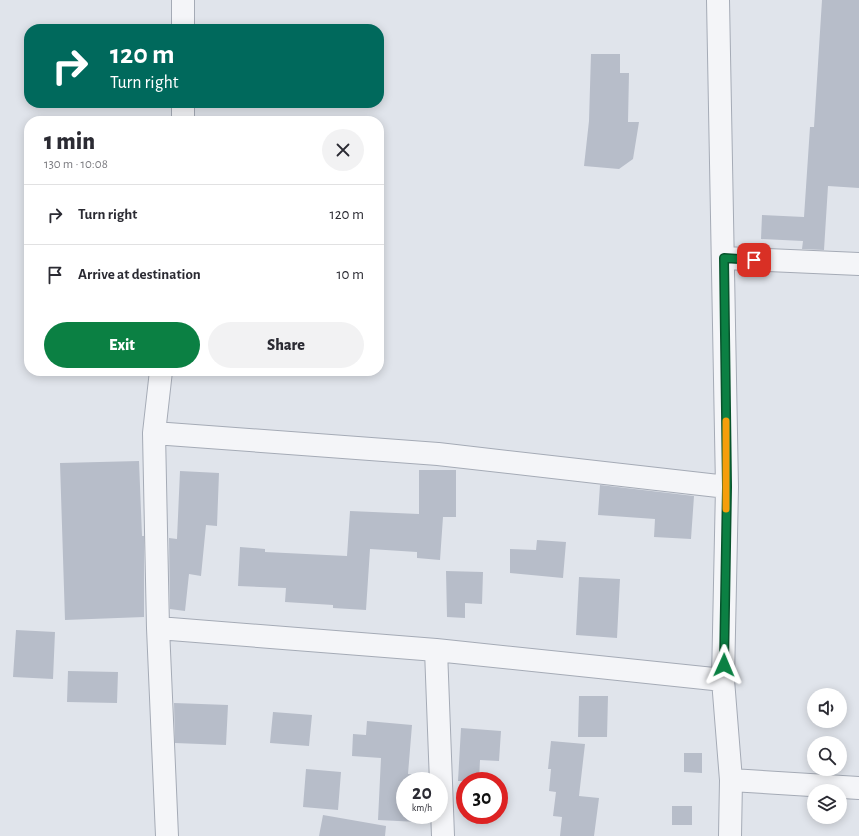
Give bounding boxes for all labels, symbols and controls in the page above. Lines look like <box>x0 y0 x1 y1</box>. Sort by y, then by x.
icon: right <box>44 40 96 92</box>
text: 120 m <box>110 41 175 69</box>
text: Turn right <box>110 74 179 92</box>
button: close <box>322 129 364 171</box>
text: 1 min <box>44 130 95 154</box>
text: 130 m · 10:08 <box>44 158 108 171</box>
icon: right <box>44 204 66 226</box>
text: Turn right <box>78 207 137 222</box>
text: 120 m <box>330 207 364 222</box>
pin <box>737 243 771 277</box>
icon: arrive <box>743 249 765 271</box>
icon: arrive <box>44 264 66 286</box>
text: Arrive at destination <box>78 267 201 282</box>
text: 10 m <box>336 267 364 282</box>
button: Exit <box>44 322 200 368</box>
button: Share <box>208 322 364 368</box>
position arrow <box>703 644 745 686</box>
map controls <box>807 688 847 824</box>
button: sound <box>807 688 847 728</box>
button: search <box>807 736 847 776</box>
speed limit sign: 30 <box>456 772 508 824</box>
text: 20 <box>412 783 432 803</box>
button: layers <box>807 784 847 824</box>
text: km/h <box>412 803 432 813</box>

